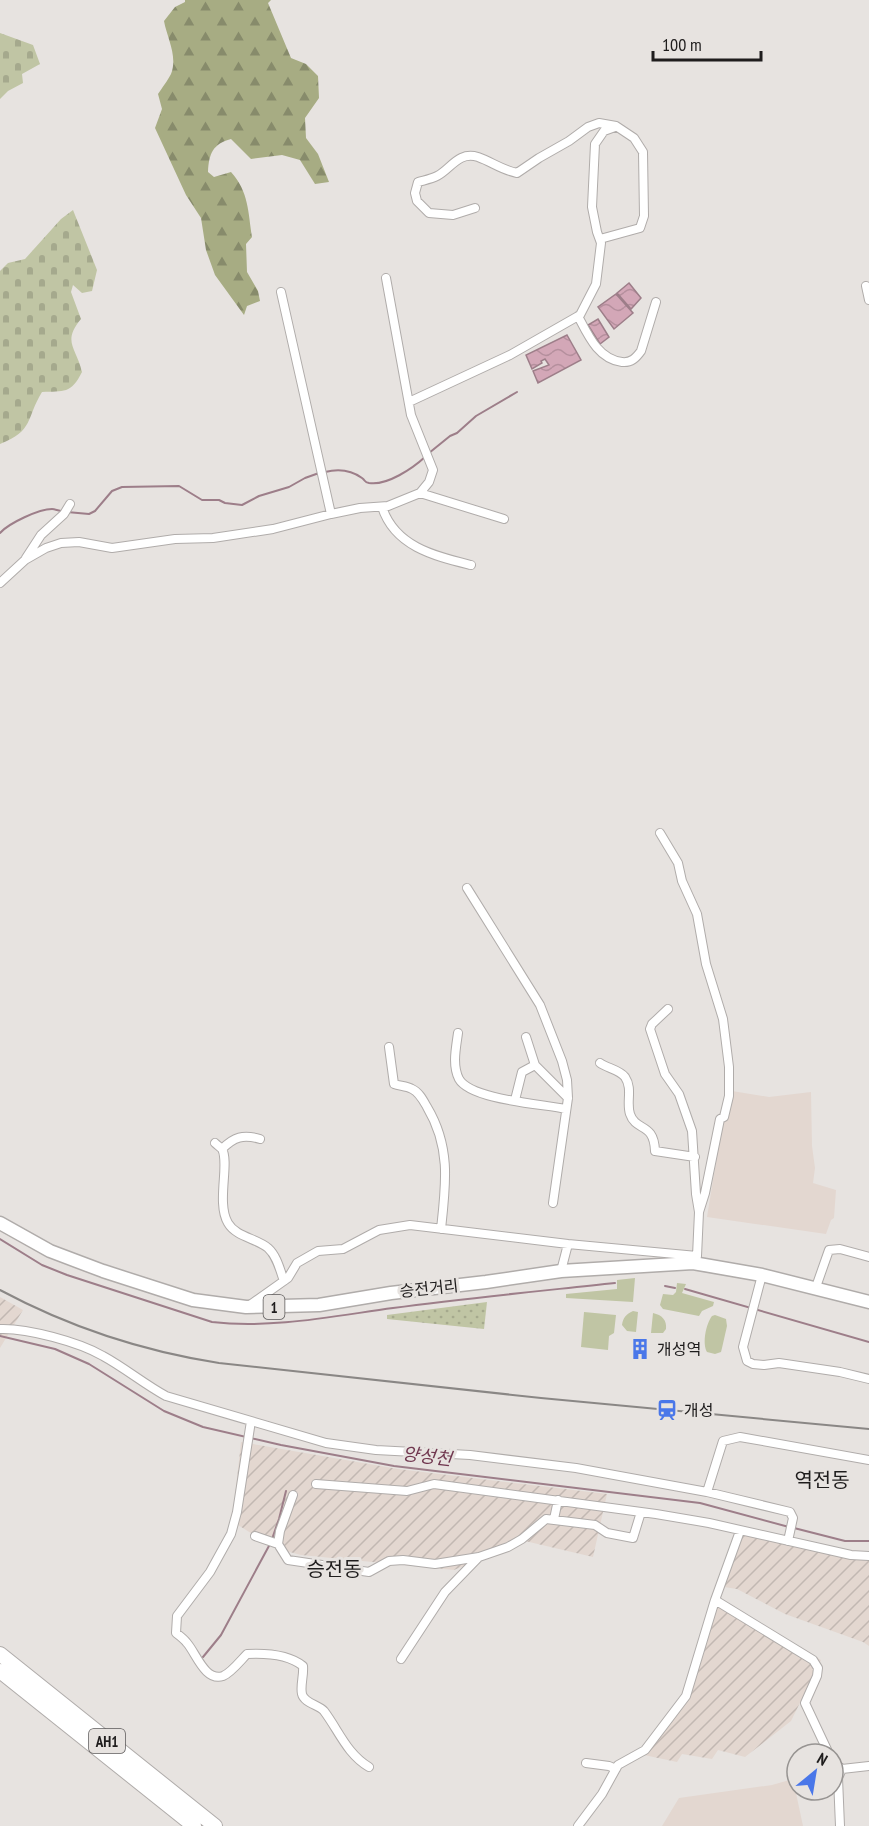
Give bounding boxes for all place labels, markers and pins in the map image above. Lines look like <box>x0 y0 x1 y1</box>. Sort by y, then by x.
building icon: 개성역 <box>628 1337 652 1361</box>
place label: 개성역 <box>657 1339 701 1359</box>
station icon: 개성 <box>655 1398 679 1422</box>
place label: 개성 <box>684 1400 713 1420</box>

